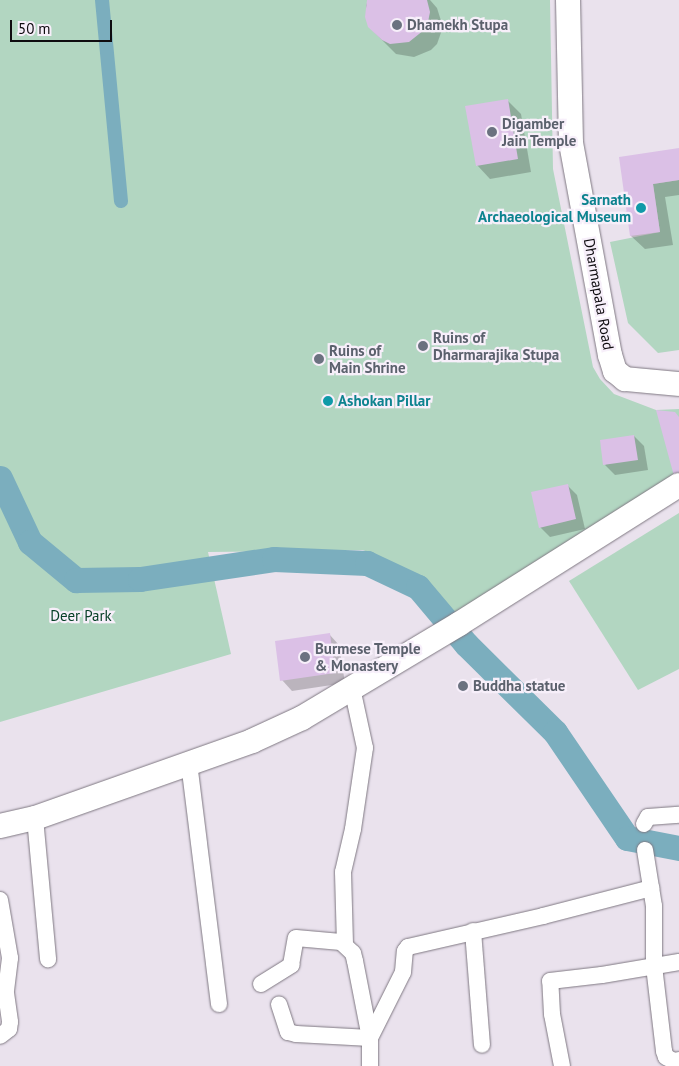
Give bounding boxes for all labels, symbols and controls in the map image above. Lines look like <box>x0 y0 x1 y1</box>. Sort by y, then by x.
scale bar <box>12 10 115 42</box>
place label: Dhamekh Stupa <box>407 16 508 34</box>
text: 50 m <box>18 19 51 38</box>
marker: Dhamekh Stupa <box>391 19 403 31</box>
place label: Digamber Jain Temple <box>502 114 577 149</box>
marker: Digamber Jain Temple <box>486 126 498 138</box>
place label: Sarnath Archaeological Museum <box>478 190 631 225</box>
marker: Sarnath Archaeological Museum <box>635 202 647 214</box>
street label: Dharmapala Road <box>580 237 618 351</box>
place label: Ruins of Dharmarajika Stupa <box>433 328 559 363</box>
marker: Ruins of Dharmarajika Stupa <box>417 340 429 352</box>
place label: Ruins of Main Shrine <box>329 341 406 376</box>
marker: Ruins of Main Shrine <box>313 353 325 365</box>
place label: Ashokan Pillar <box>338 392 431 410</box>
marker: Ashokan Pillar <box>322 395 334 407</box>
park label: Deer Park <box>50 607 112 625</box>
place label: Burmese Temple & Monastery <box>315 639 421 674</box>
marker: Burmese Temple & Monastery <box>299 651 311 663</box>
place label: Buddha statue <box>473 677 565 695</box>
marker: Buddha statue <box>457 680 469 692</box>

